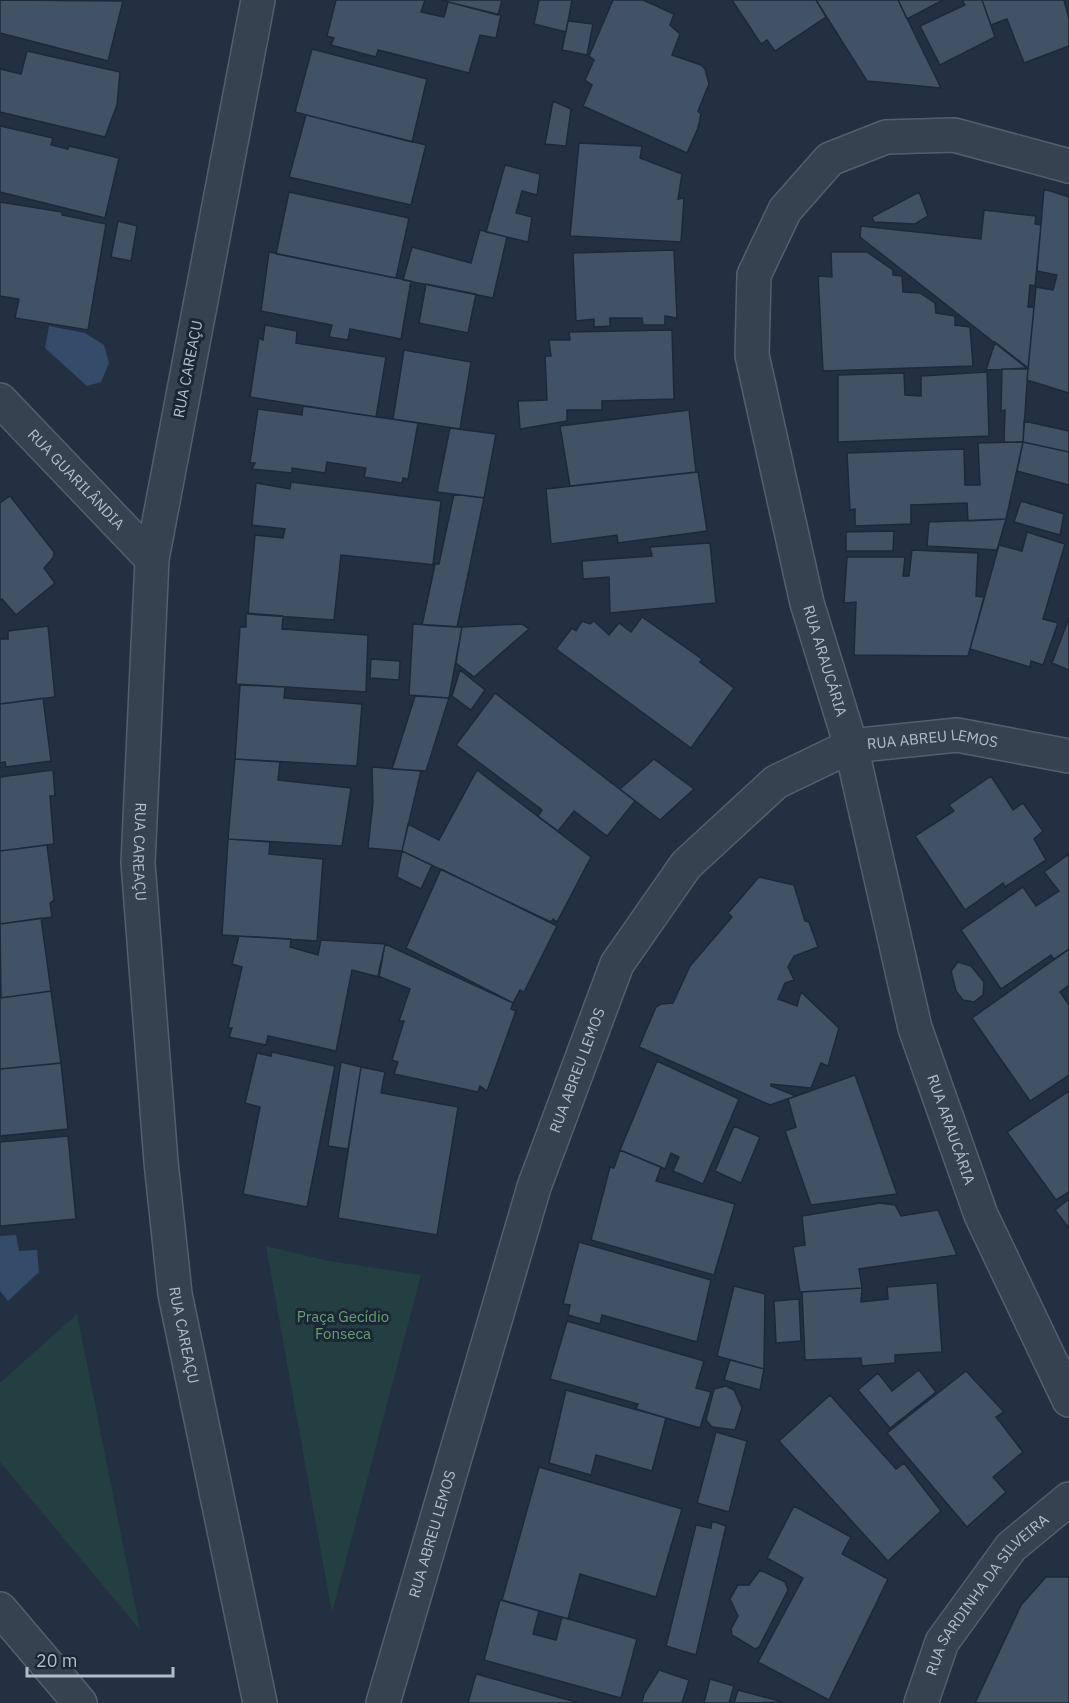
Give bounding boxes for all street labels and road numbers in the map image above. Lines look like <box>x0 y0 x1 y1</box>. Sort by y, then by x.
street label: RUA CAREAÇU <box>169 319 206 419</box>
street label: RUA GUARILÂNDIA <box>24 425 129 534</box>
street label: RUA ARAUCÁRIA <box>799 603 851 719</box>
street label: RUA ABREU LEMOS <box>866 725 1000 753</box>
street label: RUA CAREAÇU <box>129 802 151 902</box>
street label: RUA ABREU LEMOS <box>545 1005 609 1135</box>
street label: RUA ARAUCÁRIA <box>923 1072 980 1188</box>
street label: RUA CAREAÇU <box>165 1286 203 1385</box>
street label: RUA ABREU LEMOS <box>404 1468 460 1600</box>
street label: RUA SARDINHA DA SILVEIRA <box>921 1510 1053 1678</box>

